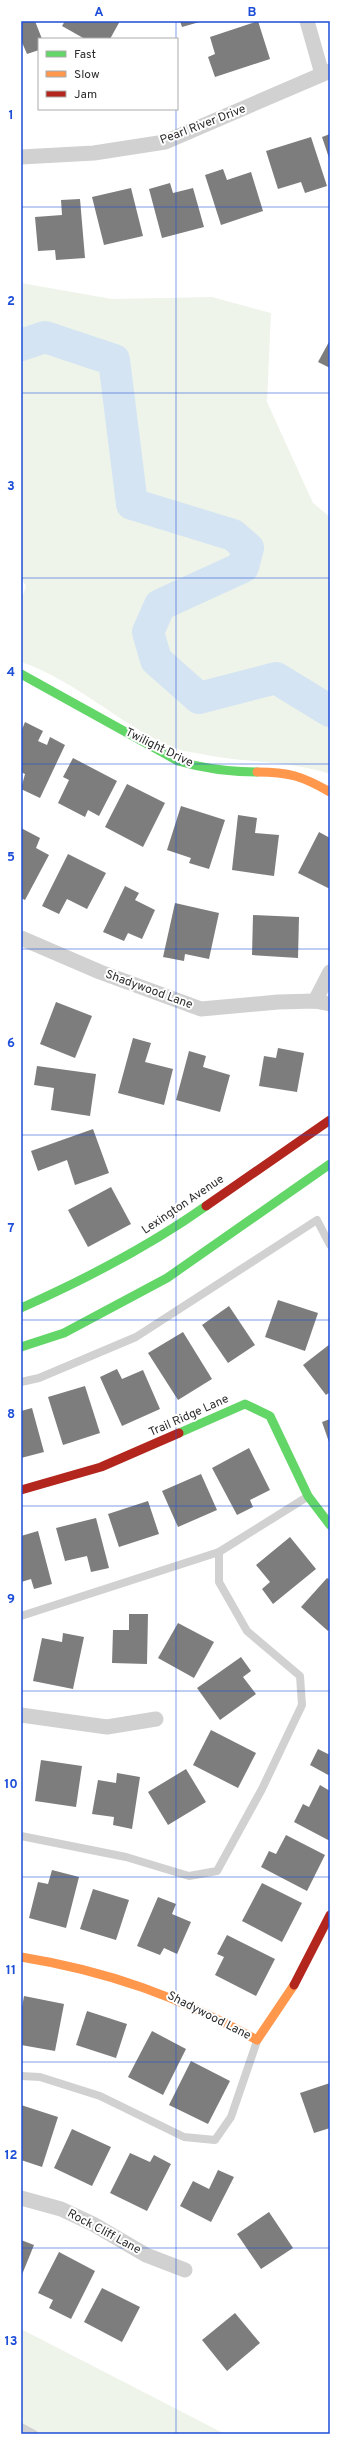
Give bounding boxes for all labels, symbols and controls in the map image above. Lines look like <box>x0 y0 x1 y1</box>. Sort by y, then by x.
text: A <box>94 5 104 21</box>
text: B <box>248 5 257 21</box>
legend <box>38 38 178 110</box>
text: Fast <box>74 47 96 63</box>
text: Slow <box>74 67 100 83</box>
text: Jam <box>74 87 97 103</box>
street label: Pearl River Drive <box>158 101 248 149</box>
text: 1 <box>8 108 14 124</box>
text: 2 <box>7 294 15 310</box>
text: 3 <box>7 479 15 495</box>
text: 4 <box>7 665 15 681</box>
street label: Twilight Drive <box>122 725 196 771</box>
text: 5 <box>7 850 15 866</box>
street label: Shadywood Lane <box>103 967 195 1013</box>
text: 6 <box>7 1036 15 1052</box>
street label: Lexington Avenue <box>139 1172 227 1238</box>
text: 7 <box>8 1221 15 1237</box>
street label: Trail Ridge Lane <box>146 1391 232 1441</box>
text: 8 <box>7 1407 15 1423</box>
text: 9 <box>7 1592 15 1608</box>
text: 10 <box>4 1777 18 1793</box>
text: 11 <box>6 1963 16 1979</box>
street label: Shadywood Lane <box>164 1988 254 2044</box>
text: 12 <box>4 2148 18 2164</box>
street label: Rock Cliff Lane <box>64 2206 144 2258</box>
text: 13 <box>5 2334 18 2350</box>

